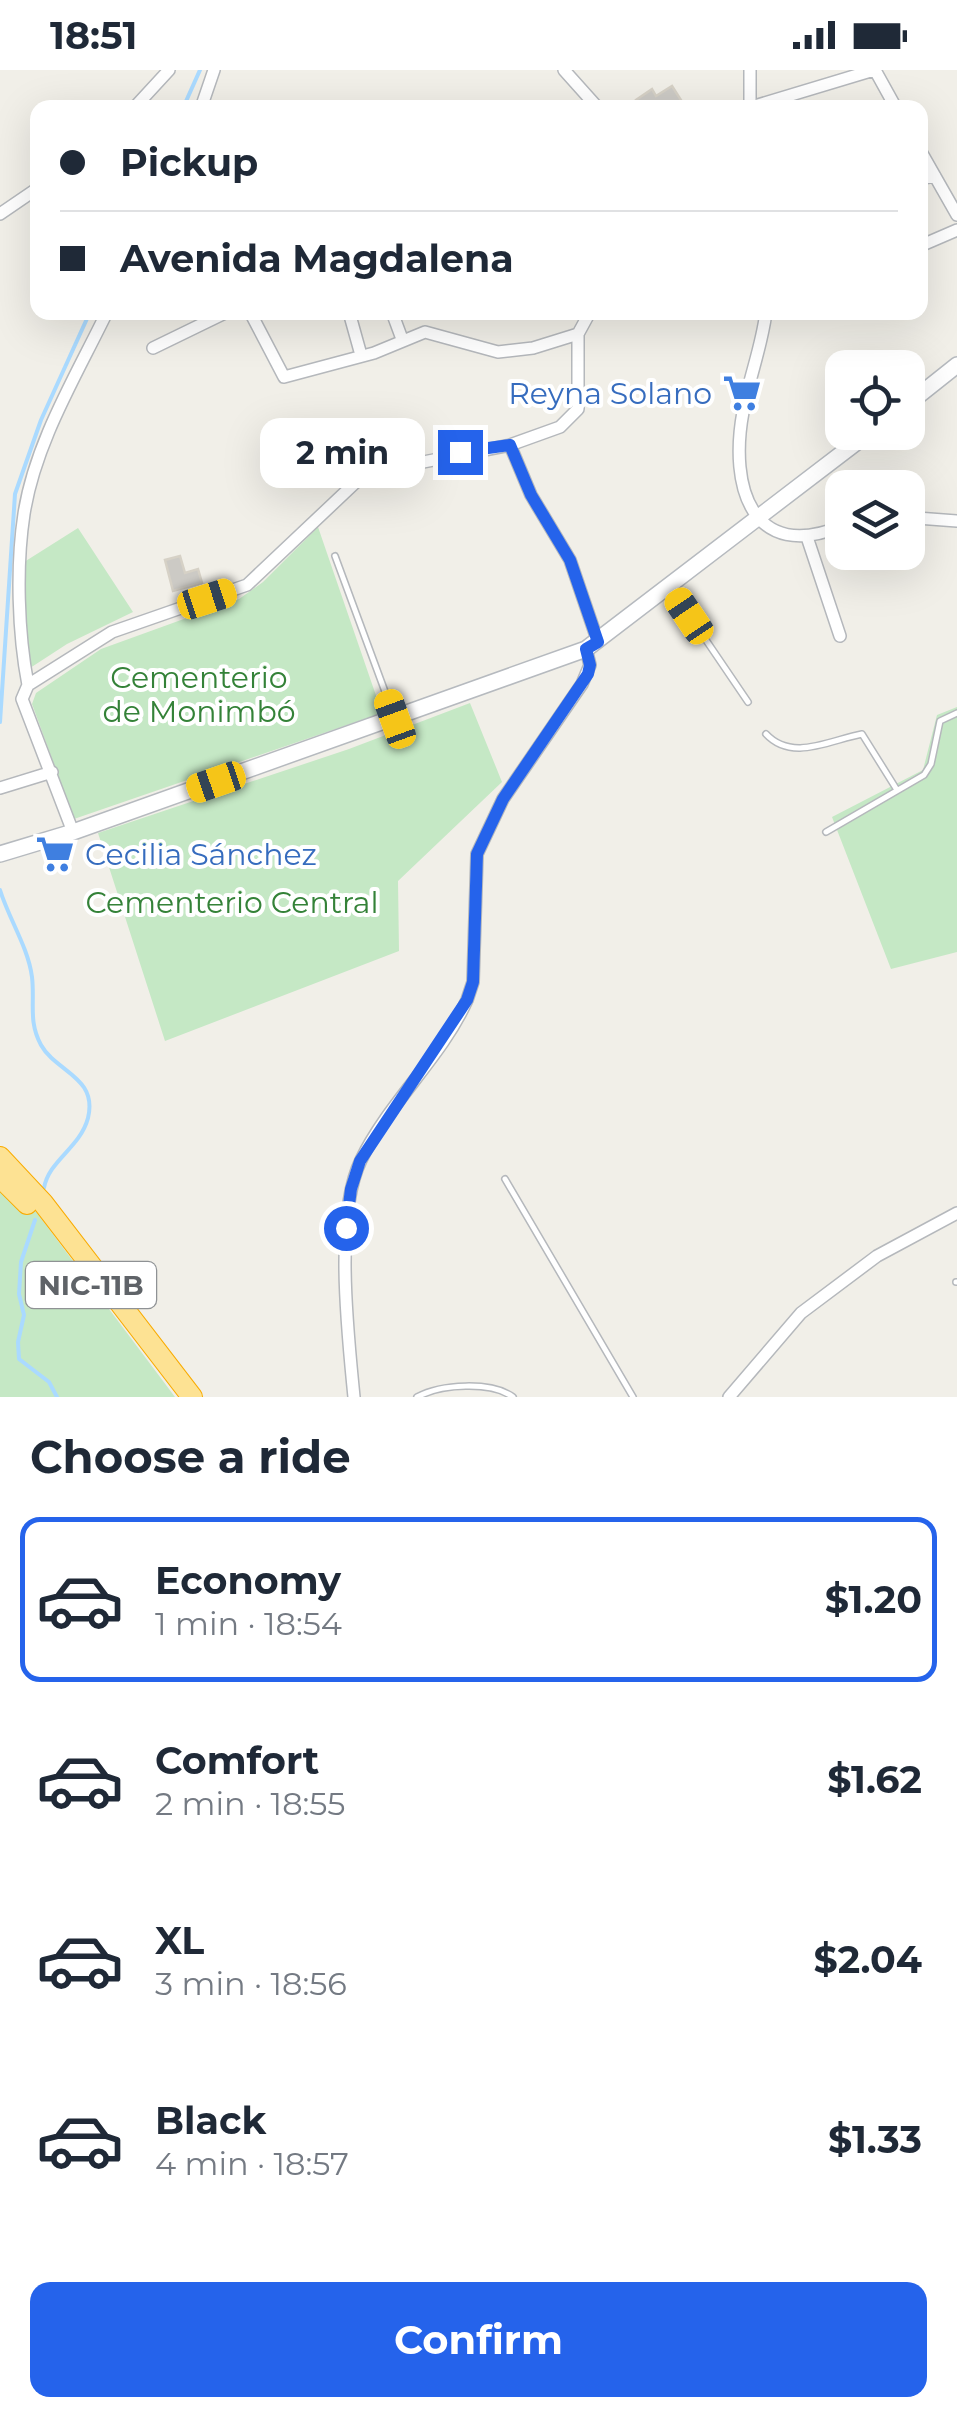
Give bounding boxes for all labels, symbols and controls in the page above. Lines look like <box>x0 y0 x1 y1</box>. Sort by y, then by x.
text: 18:51 <box>50 12 137 59</box>
text: Pickup <box>120 139 258 186</box>
text: Avenida Magdalena <box>120 235 514 282</box>
map controls <box>825 350 925 570</box>
button: locate <box>825 350 925 450</box>
supermarket icon: Reyna Solano <box>721 372 763 414</box>
place label: Reyna Solano <box>508 375 712 412</box>
callout: 2 min <box>260 417 425 487</box>
route end <box>438 430 483 475</box>
text: 2 min <box>296 433 389 472</box>
button: layers <box>825 470 925 570</box>
car <box>174 575 240 623</box>
car <box>660 583 718 649</box>
park label: Cementerio de Monimbó <box>102 659 296 730</box>
car <box>371 686 419 752</box>
car <box>183 758 249 806</box>
supermarket icon: Cecilia Sánchez <box>34 833 76 875</box>
place label: Cecilia Sánchez <box>85 836 317 873</box>
park label: Cementerio Central <box>86 884 378 921</box>
route start <box>324 1206 369 1251</box>
road number: NIC-11B <box>26 1262 156 1308</box>
text: Choose a ride <box>30 1429 351 1484</box>
icon: car <box>35 1555 125 1645</box>
text: Economy <box>155 1557 341 1604</box>
text: $1.20 <box>825 1576 922 1623</box>
text: 1 min · 18:54 <box>155 1604 342 1643</box>
icon: car <box>35 1735 125 1825</box>
text: Comfort <box>155 1737 319 1784</box>
text: $1.62 <box>827 1756 922 1803</box>
text: 2 min · 18:55 <box>155 1784 345 1823</box>
icon: car <box>35 1915 125 2005</box>
text: XL <box>155 1917 204 1964</box>
text: $2.04 <box>814 1936 922 1983</box>
text: 3 min · 18:56 <box>155 1964 347 2003</box>
icon: car <box>35 2095 125 2185</box>
text: Black <box>155 2097 266 2144</box>
text: $1.33 <box>828 2116 922 2163</box>
text: 4 min · 18:57 <box>155 2144 349 2183</box>
button: Confirm <box>30 2282 927 2397</box>

